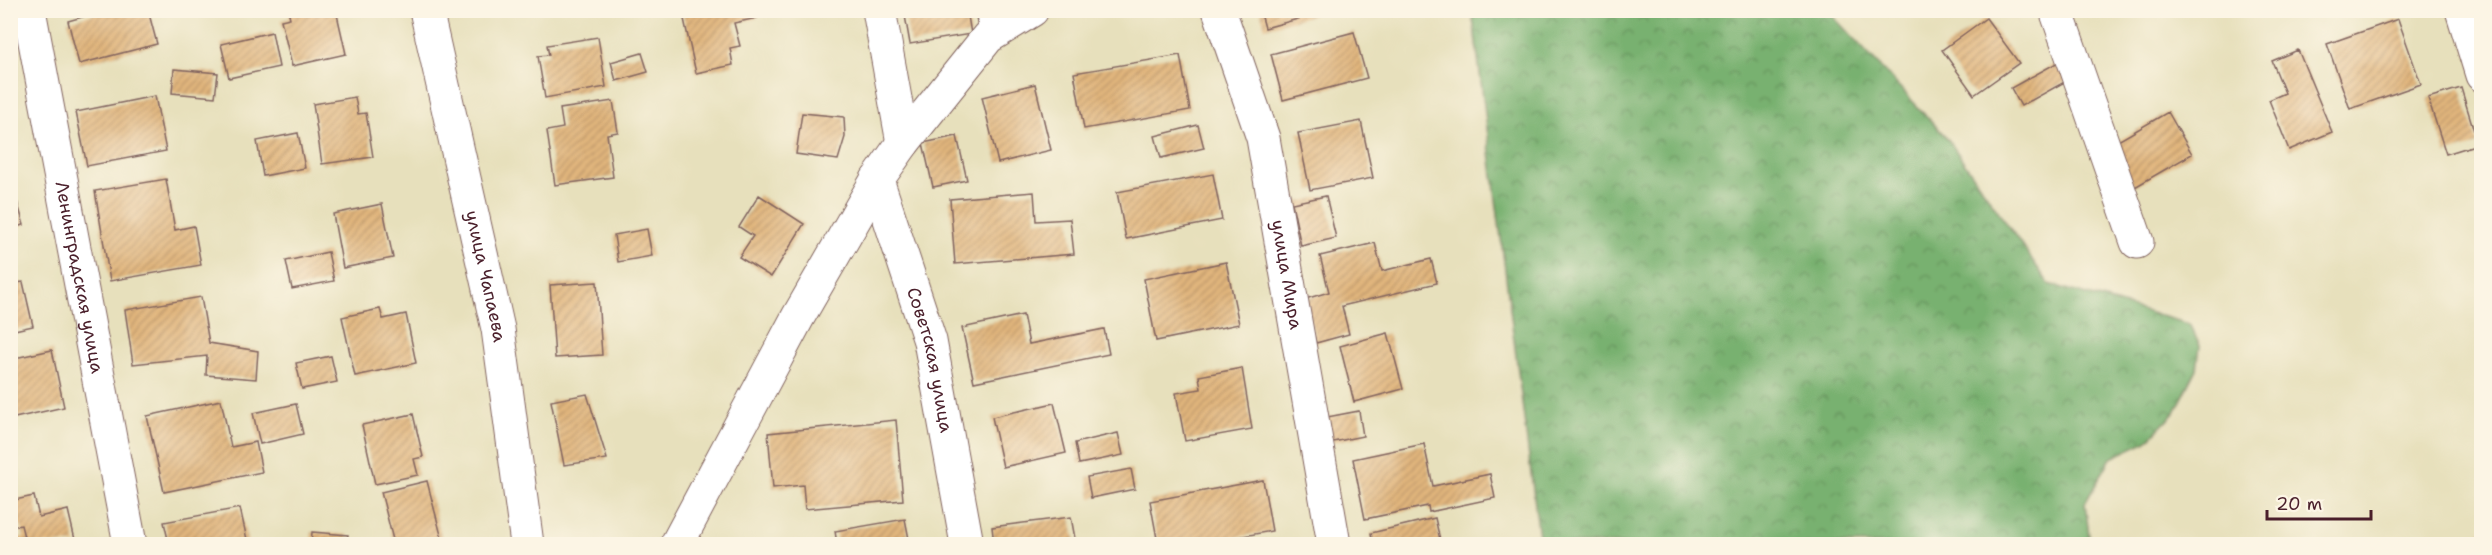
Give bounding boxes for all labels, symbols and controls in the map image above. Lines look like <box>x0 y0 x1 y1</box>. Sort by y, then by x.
street label: Ленинградская улица <box>50 179 109 375</box>
street label: улица Чапаева <box>460 208 512 344</box>
street label: улица Мира <box>1266 218 1308 331</box>
street label: Советская улица <box>901 284 958 435</box>
scale bar <box>2267 483 2370 521</box>
text: 20 m <box>2276 492 2322 516</box>

